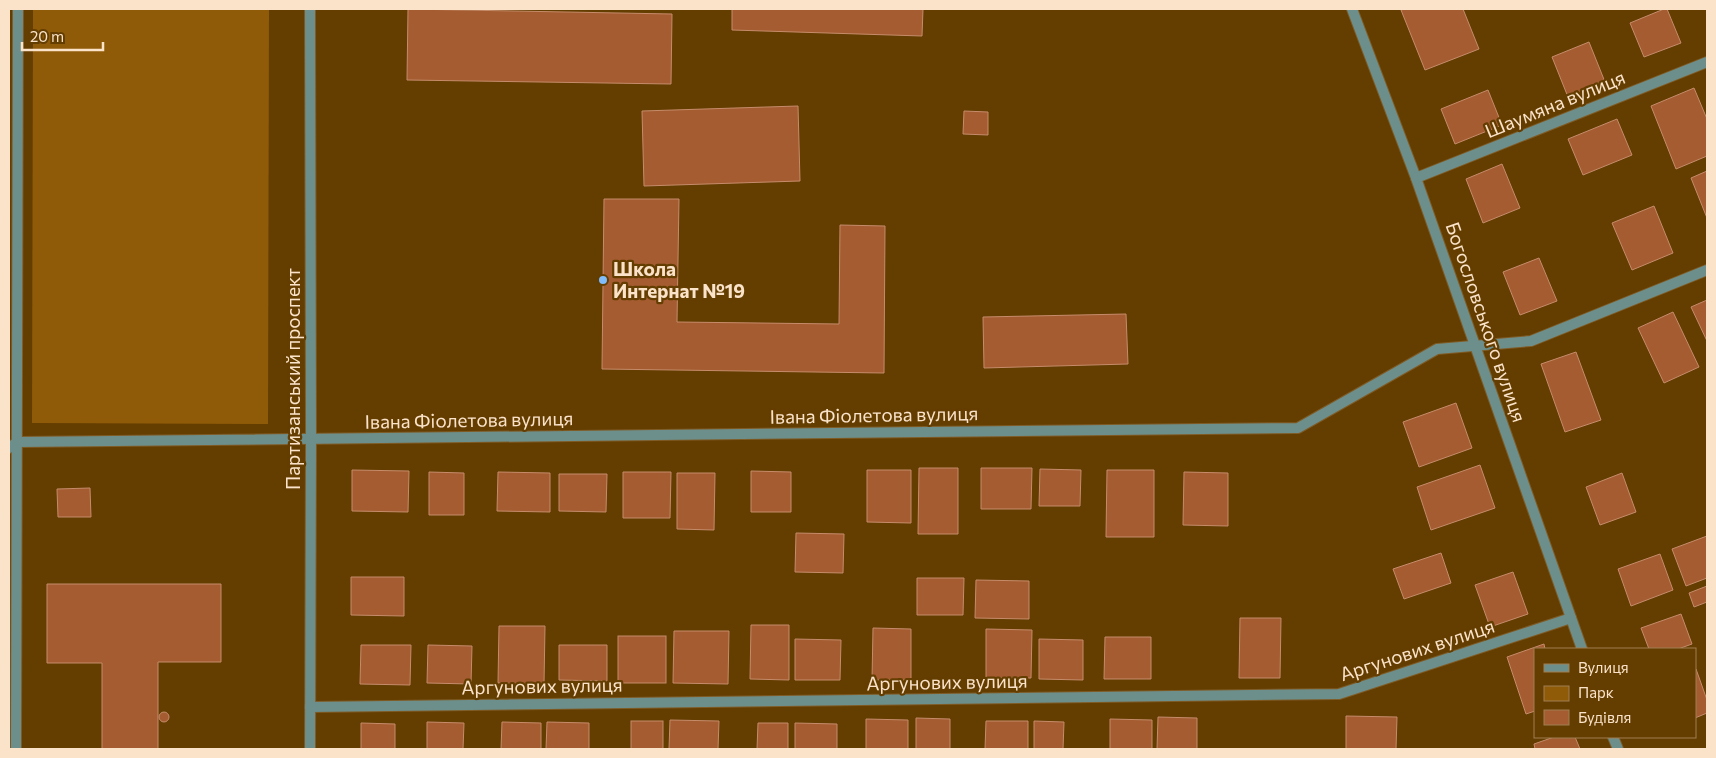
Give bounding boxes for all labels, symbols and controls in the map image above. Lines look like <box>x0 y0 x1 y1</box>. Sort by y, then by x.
scale bar <box>22 20 104 52</box>
text: 20 m <box>30 27 64 45</box>
street label: Шаумяна вулиця <box>1481 65 1628 142</box>
street label: Богословського вулиця <box>1441 219 1532 425</box>
place label: Школа Интернат №19 <box>613 257 745 302</box>
street label: Партизанський проспект <box>281 268 304 490</box>
marker: Школа Интернат №19 <box>597 274 609 286</box>
street label: Івана Фіолетова вулиця <box>769 401 979 428</box>
street label: Івана Фіолетова вулиця <box>364 406 574 433</box>
street label: Аргунових вулиця <box>1337 614 1497 685</box>
legend <box>1534 648 1696 738</box>
text: Вулиця <box>1578 658 1629 676</box>
street label: Аргунових вулиця <box>866 669 1028 694</box>
street label: Аргунових вулиця <box>461 673 623 698</box>
text: Парк <box>1578 683 1614 701</box>
text: Будівля <box>1578 708 1631 726</box>

